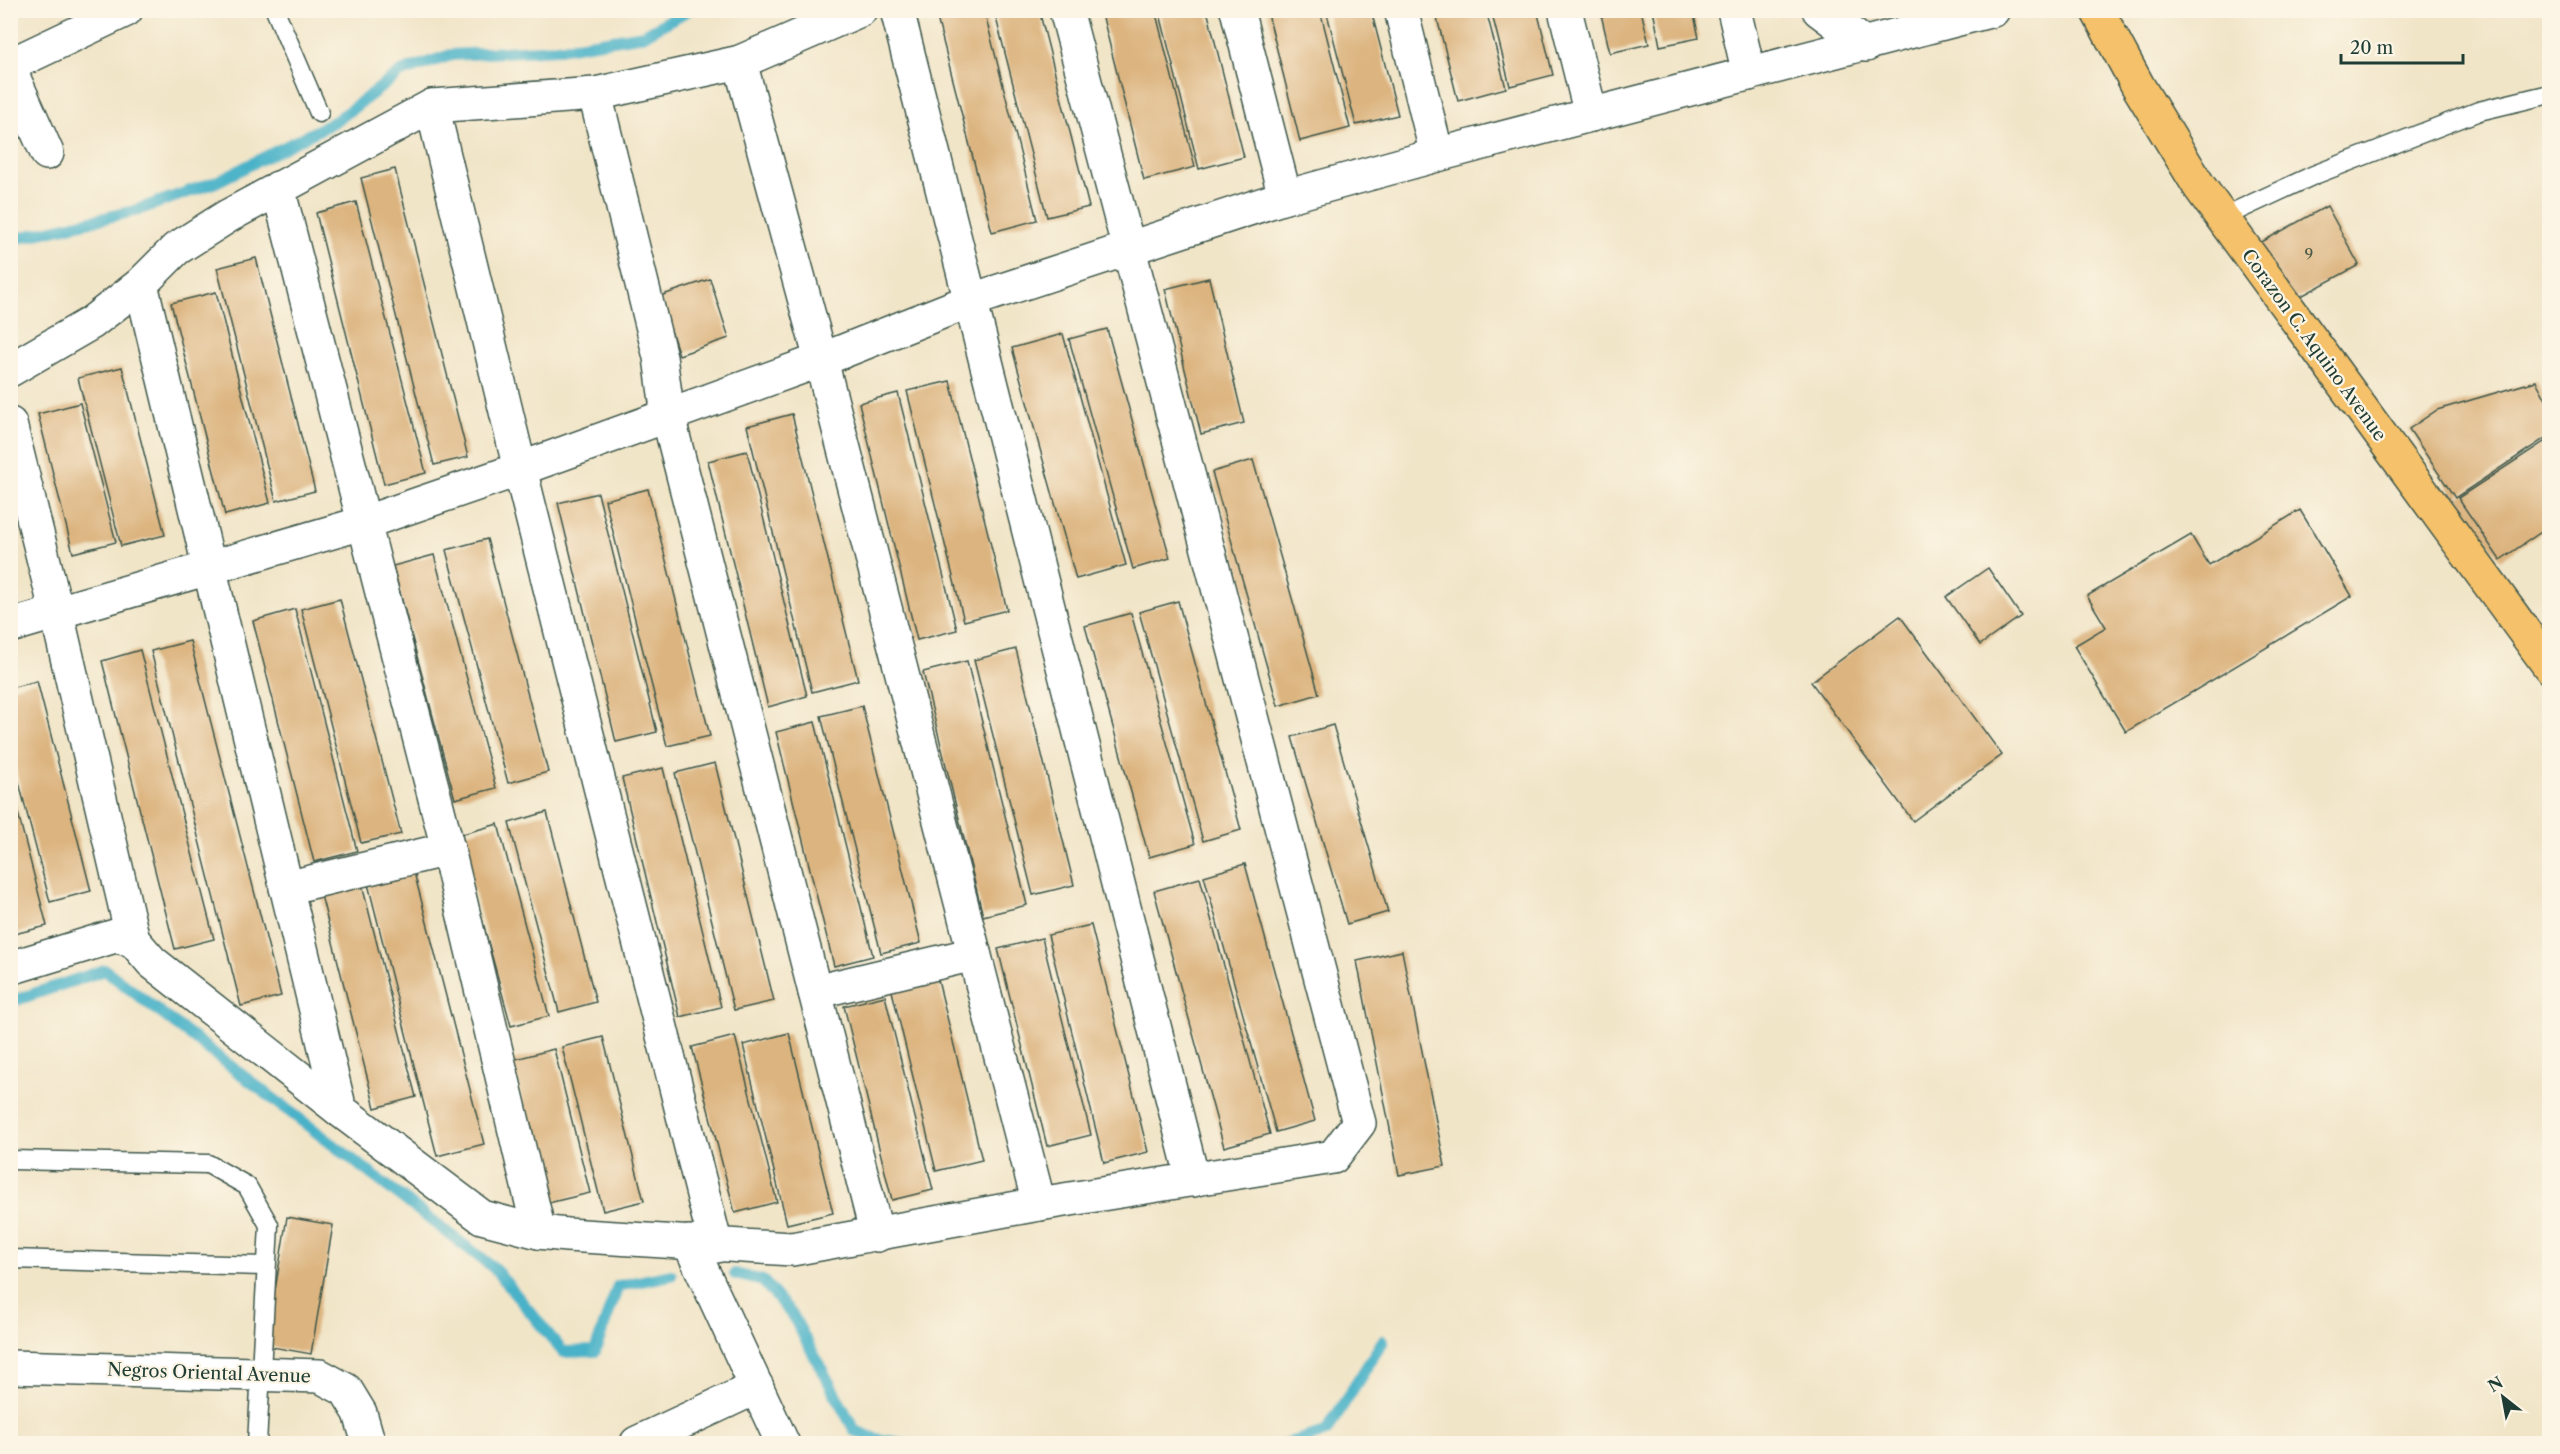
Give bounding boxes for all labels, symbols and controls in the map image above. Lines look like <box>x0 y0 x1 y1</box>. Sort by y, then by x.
scale bar <box>2341 27 2462 65</box>
text: 20 m <box>2350 37 2394 59</box>
house number: 9 <box>2305 244 2313 263</box>
street label: Corazon C. Aquino Avenue <box>2237 245 2391 445</box>
street label: Negros Oriental Avenue <box>107 1358 311 1388</box>
north arrow <box>2473 1367 2533 1427</box>
text: N <box>2484 1372 2506 1396</box>

